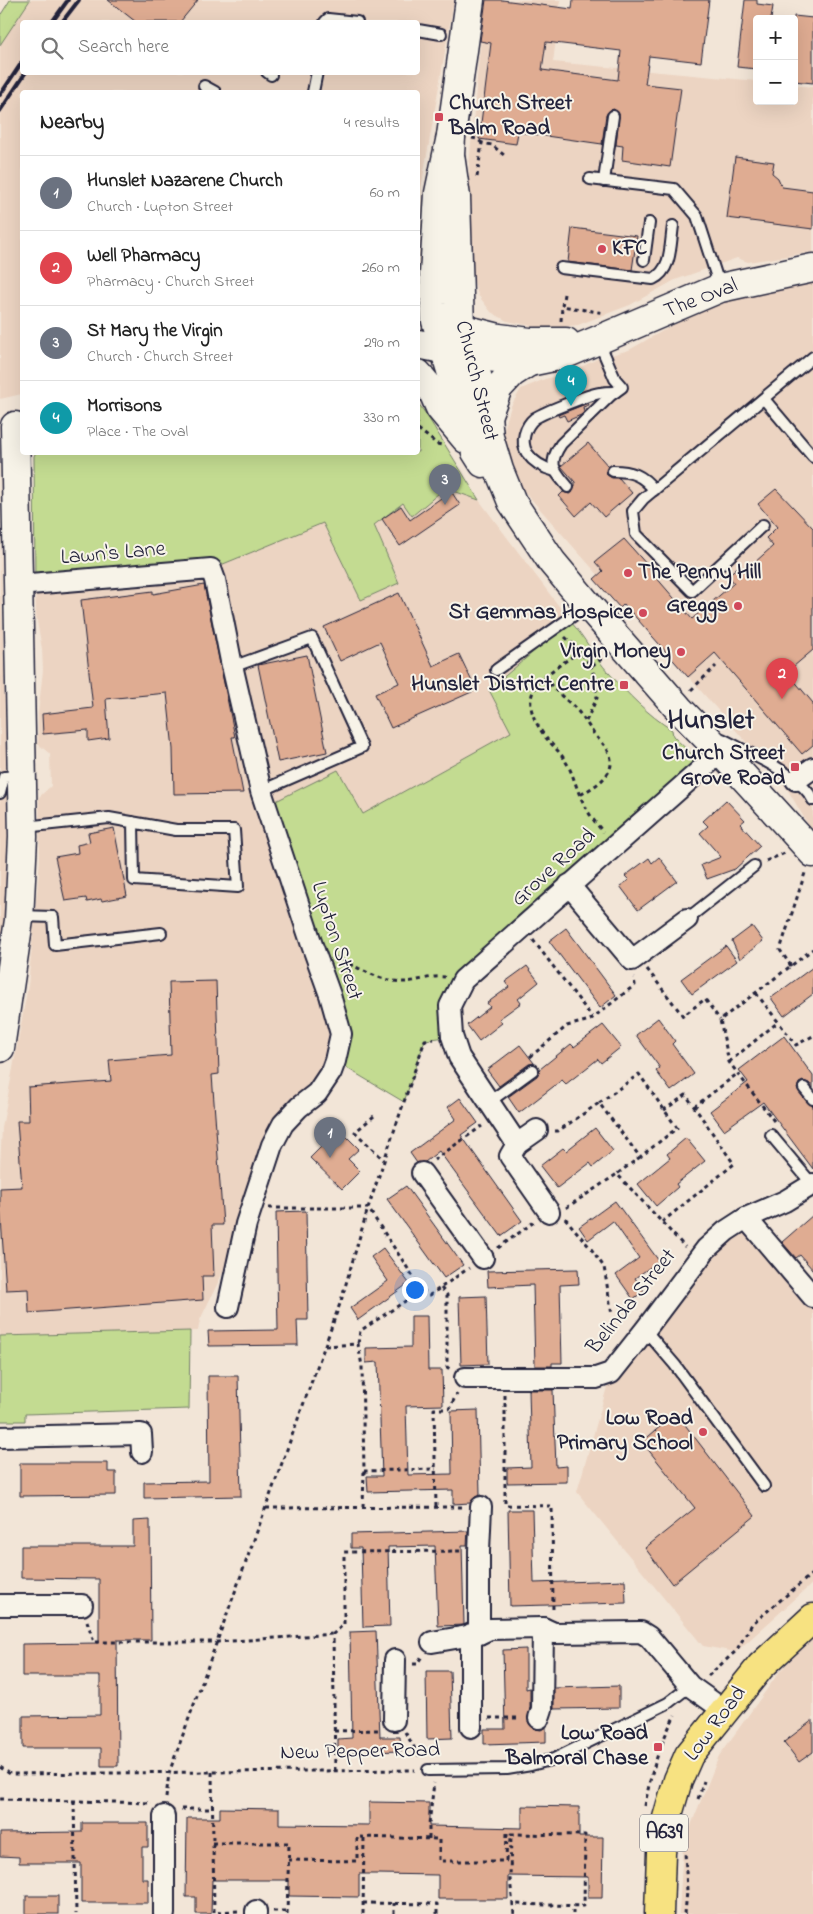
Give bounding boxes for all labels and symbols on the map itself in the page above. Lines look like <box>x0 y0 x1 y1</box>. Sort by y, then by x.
place label: Church Street Balm Road <box>448 88 573 145</box>
marker: Church Street Balm Road <box>433 111 445 123</box>
place label: KFC <box>612 233 647 265</box>
marker: KFC <box>596 243 608 255</box>
street label: The Oval <box>659 270 743 328</box>
street label: Church Street <box>446 317 507 445</box>
pin: 4 <box>555 365 587 406</box>
pin: 3 <box>429 464 461 505</box>
street label: Lawn's Lane <box>59 533 167 575</box>
place label: The Penny Hill <box>638 557 762 590</box>
marker: The Penny Hill <box>622 567 634 579</box>
place label: Greggs <box>667 590 728 623</box>
place label: St Gemmas Hospice <box>449 597 634 629</box>
marker: Greggs <box>732 600 744 612</box>
marker: St Gemmas Hospice <box>637 607 649 619</box>
place label: Virgin Money <box>560 636 671 669</box>
marker: Virgin Money <box>675 646 687 658</box>
pin: 2 <box>766 658 798 699</box>
place label: Hunslet District Centre <box>411 669 615 701</box>
marker: Hunslet District Centre <box>618 679 630 691</box>
district label: Hunslet <box>668 701 755 742</box>
place label: Church Street Grove Road <box>662 738 786 795</box>
marker: Church Street Grove Road <box>789 761 801 773</box>
street label: Grove Road <box>504 821 604 915</box>
street label: Lupton Street <box>302 877 370 1005</box>
pin: 1 <box>314 1117 346 1158</box>
street label: Belinda Street <box>579 1242 685 1363</box>
your location <box>402 1277 428 1303</box>
place label: Low Road Primary School <box>557 1403 694 1461</box>
marker: Low Road Primary School <box>697 1426 709 1438</box>
street label: Low Road <box>677 1679 755 1769</box>
place label: Low Road Balmoral Chase <box>505 1718 649 1775</box>
street label: New Pepper Road <box>280 1735 440 1769</box>
marker: Low Road Balmoral Chase <box>652 1741 664 1753</box>
road number: A639 <box>640 1815 688 1852</box>

